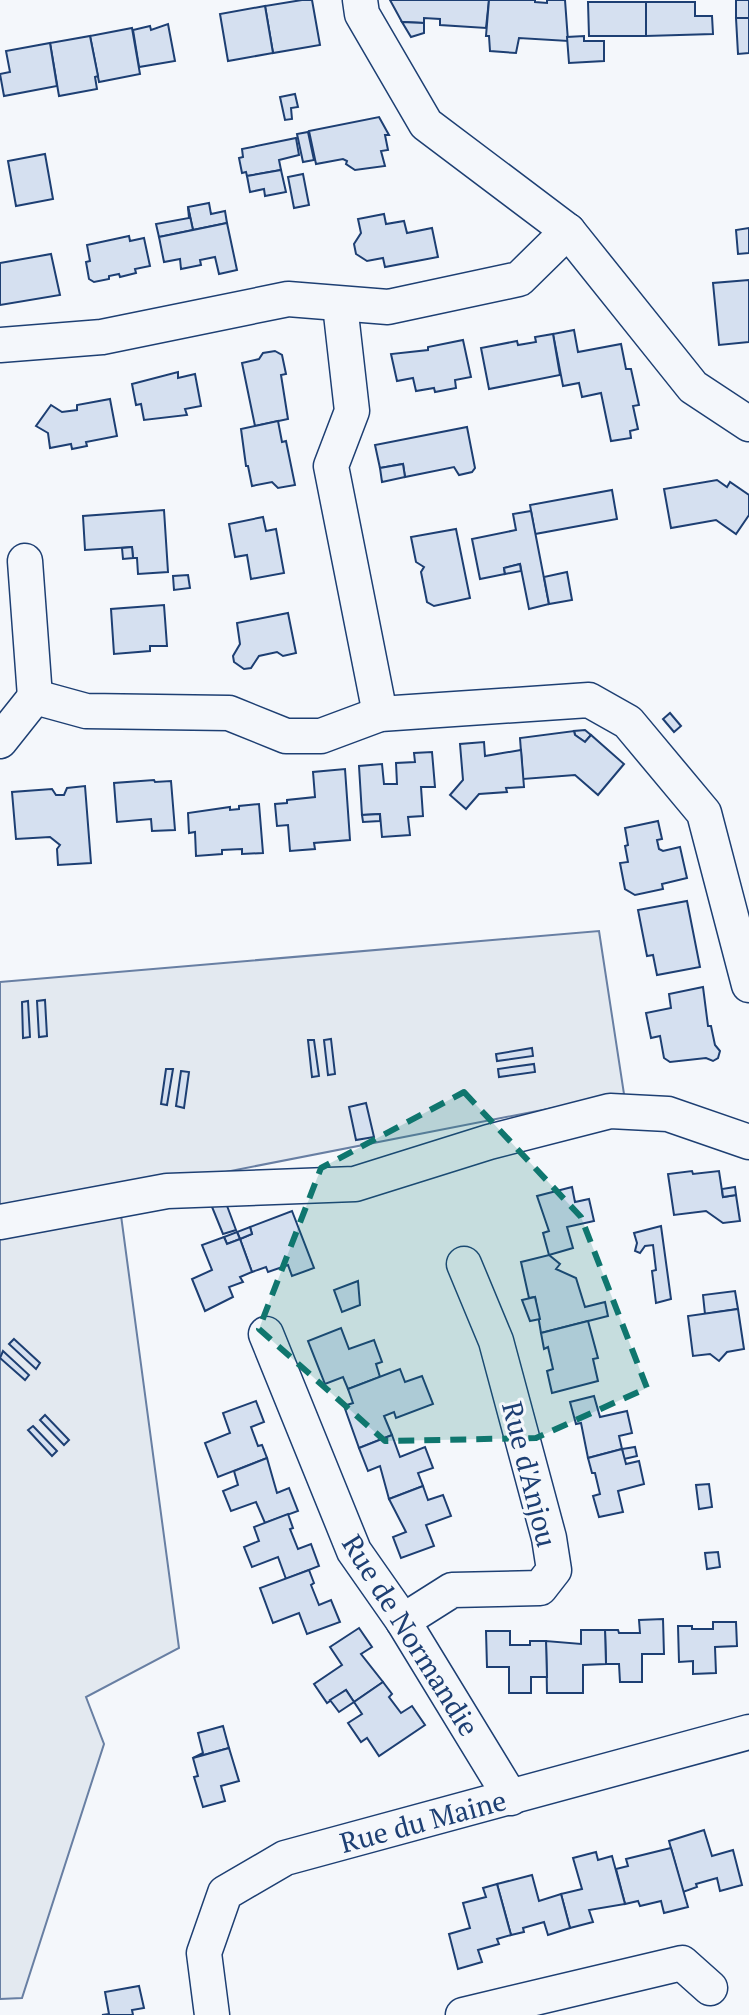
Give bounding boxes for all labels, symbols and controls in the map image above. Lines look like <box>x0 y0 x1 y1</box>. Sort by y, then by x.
street label: Rue d'Anjou <box>494 1398 566 1550</box>
street label: Rue de Normandie <box>334 1527 488 1743</box>
street label: Rue du Maine <box>336 1781 510 1861</box>

